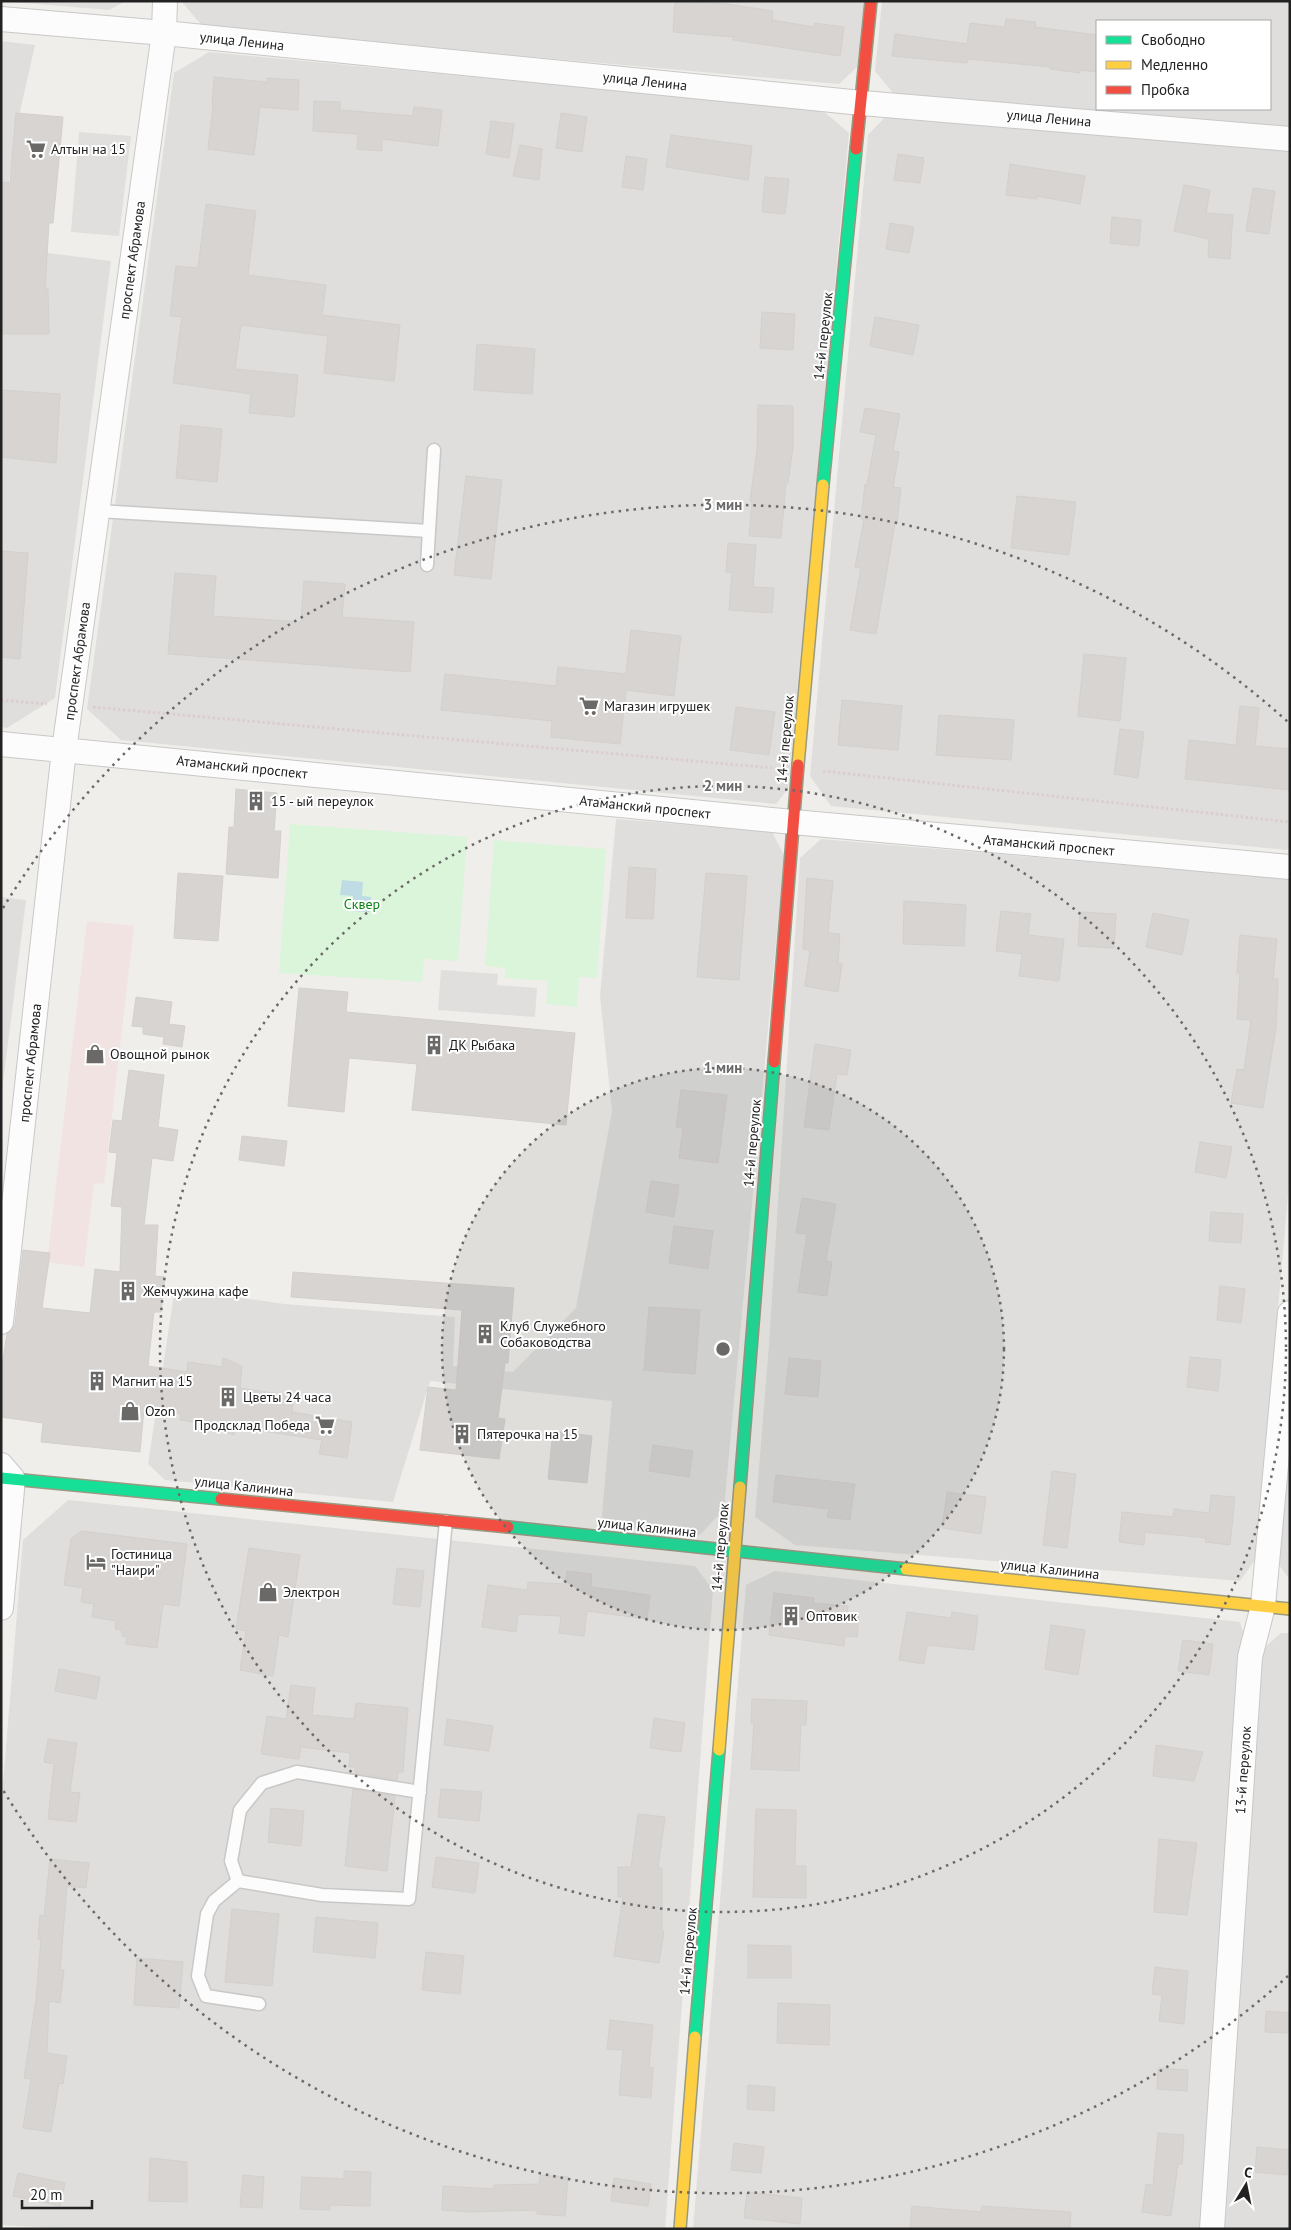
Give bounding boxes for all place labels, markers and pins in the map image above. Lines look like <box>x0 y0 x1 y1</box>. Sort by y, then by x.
supermarket icon: Алтын на 15 <box>25 138 47 160</box>
place label: Алтын на 15 <box>51 140 126 158</box>
supermarket icon: Магазин игрушек <box>578 695 600 717</box>
place label: Магазин игрушек <box>604 697 710 715</box>
building icon: 15 - ый переулок <box>245 790 267 812</box>
place label: 15 - ый переулок <box>271 792 374 810</box>
building icon: ДК Рыбака <box>423 1034 445 1056</box>
place label: ДК Рыбака <box>449 1036 515 1054</box>
shop icon: Овощной рынок <box>84 1043 106 1065</box>
place label: Овощной рынок <box>110 1045 210 1063</box>
building icon: Жемчужина кафе <box>117 1280 139 1302</box>
place label: Жемчужина кафе <box>142 1282 249 1300</box>
place label: Клуб Служебного Собаководства <box>500 1317 606 1351</box>
building icon: Клуб Служебного Собаководства <box>474 1323 496 1345</box>
centre of rings <box>714 1340 732 1358</box>
building icon: Магнит на 15 <box>86 1370 108 1392</box>
place label: Магнит на 15 <box>112 1372 193 1390</box>
building icon: Цветы 24 часа <box>217 1386 239 1408</box>
place label: Цветы 24 часа <box>243 1388 331 1406</box>
shop icon: Ozon <box>119 1400 141 1422</box>
place label: Ozon <box>145 1402 175 1420</box>
supermarket icon: Продсклад Победа <box>314 1414 336 1436</box>
place label: Продсклад Победа <box>194 1416 310 1434</box>
building icon: Пятерочка на 15 <box>451 1423 473 1445</box>
place label: Пятерочка на 15 <box>477 1425 578 1443</box>
place label: Гостиница "Наири" <box>111 1545 172 1579</box>
hotel icon: Гостиница "Наири" <box>85 1551 107 1573</box>
shop icon: Электрон <box>257 1581 279 1603</box>
place label: Электрон <box>283 1583 340 1601</box>
building icon: Оптовик <box>780 1605 802 1627</box>
place label: Оптовик <box>806 1607 858 1625</box>

